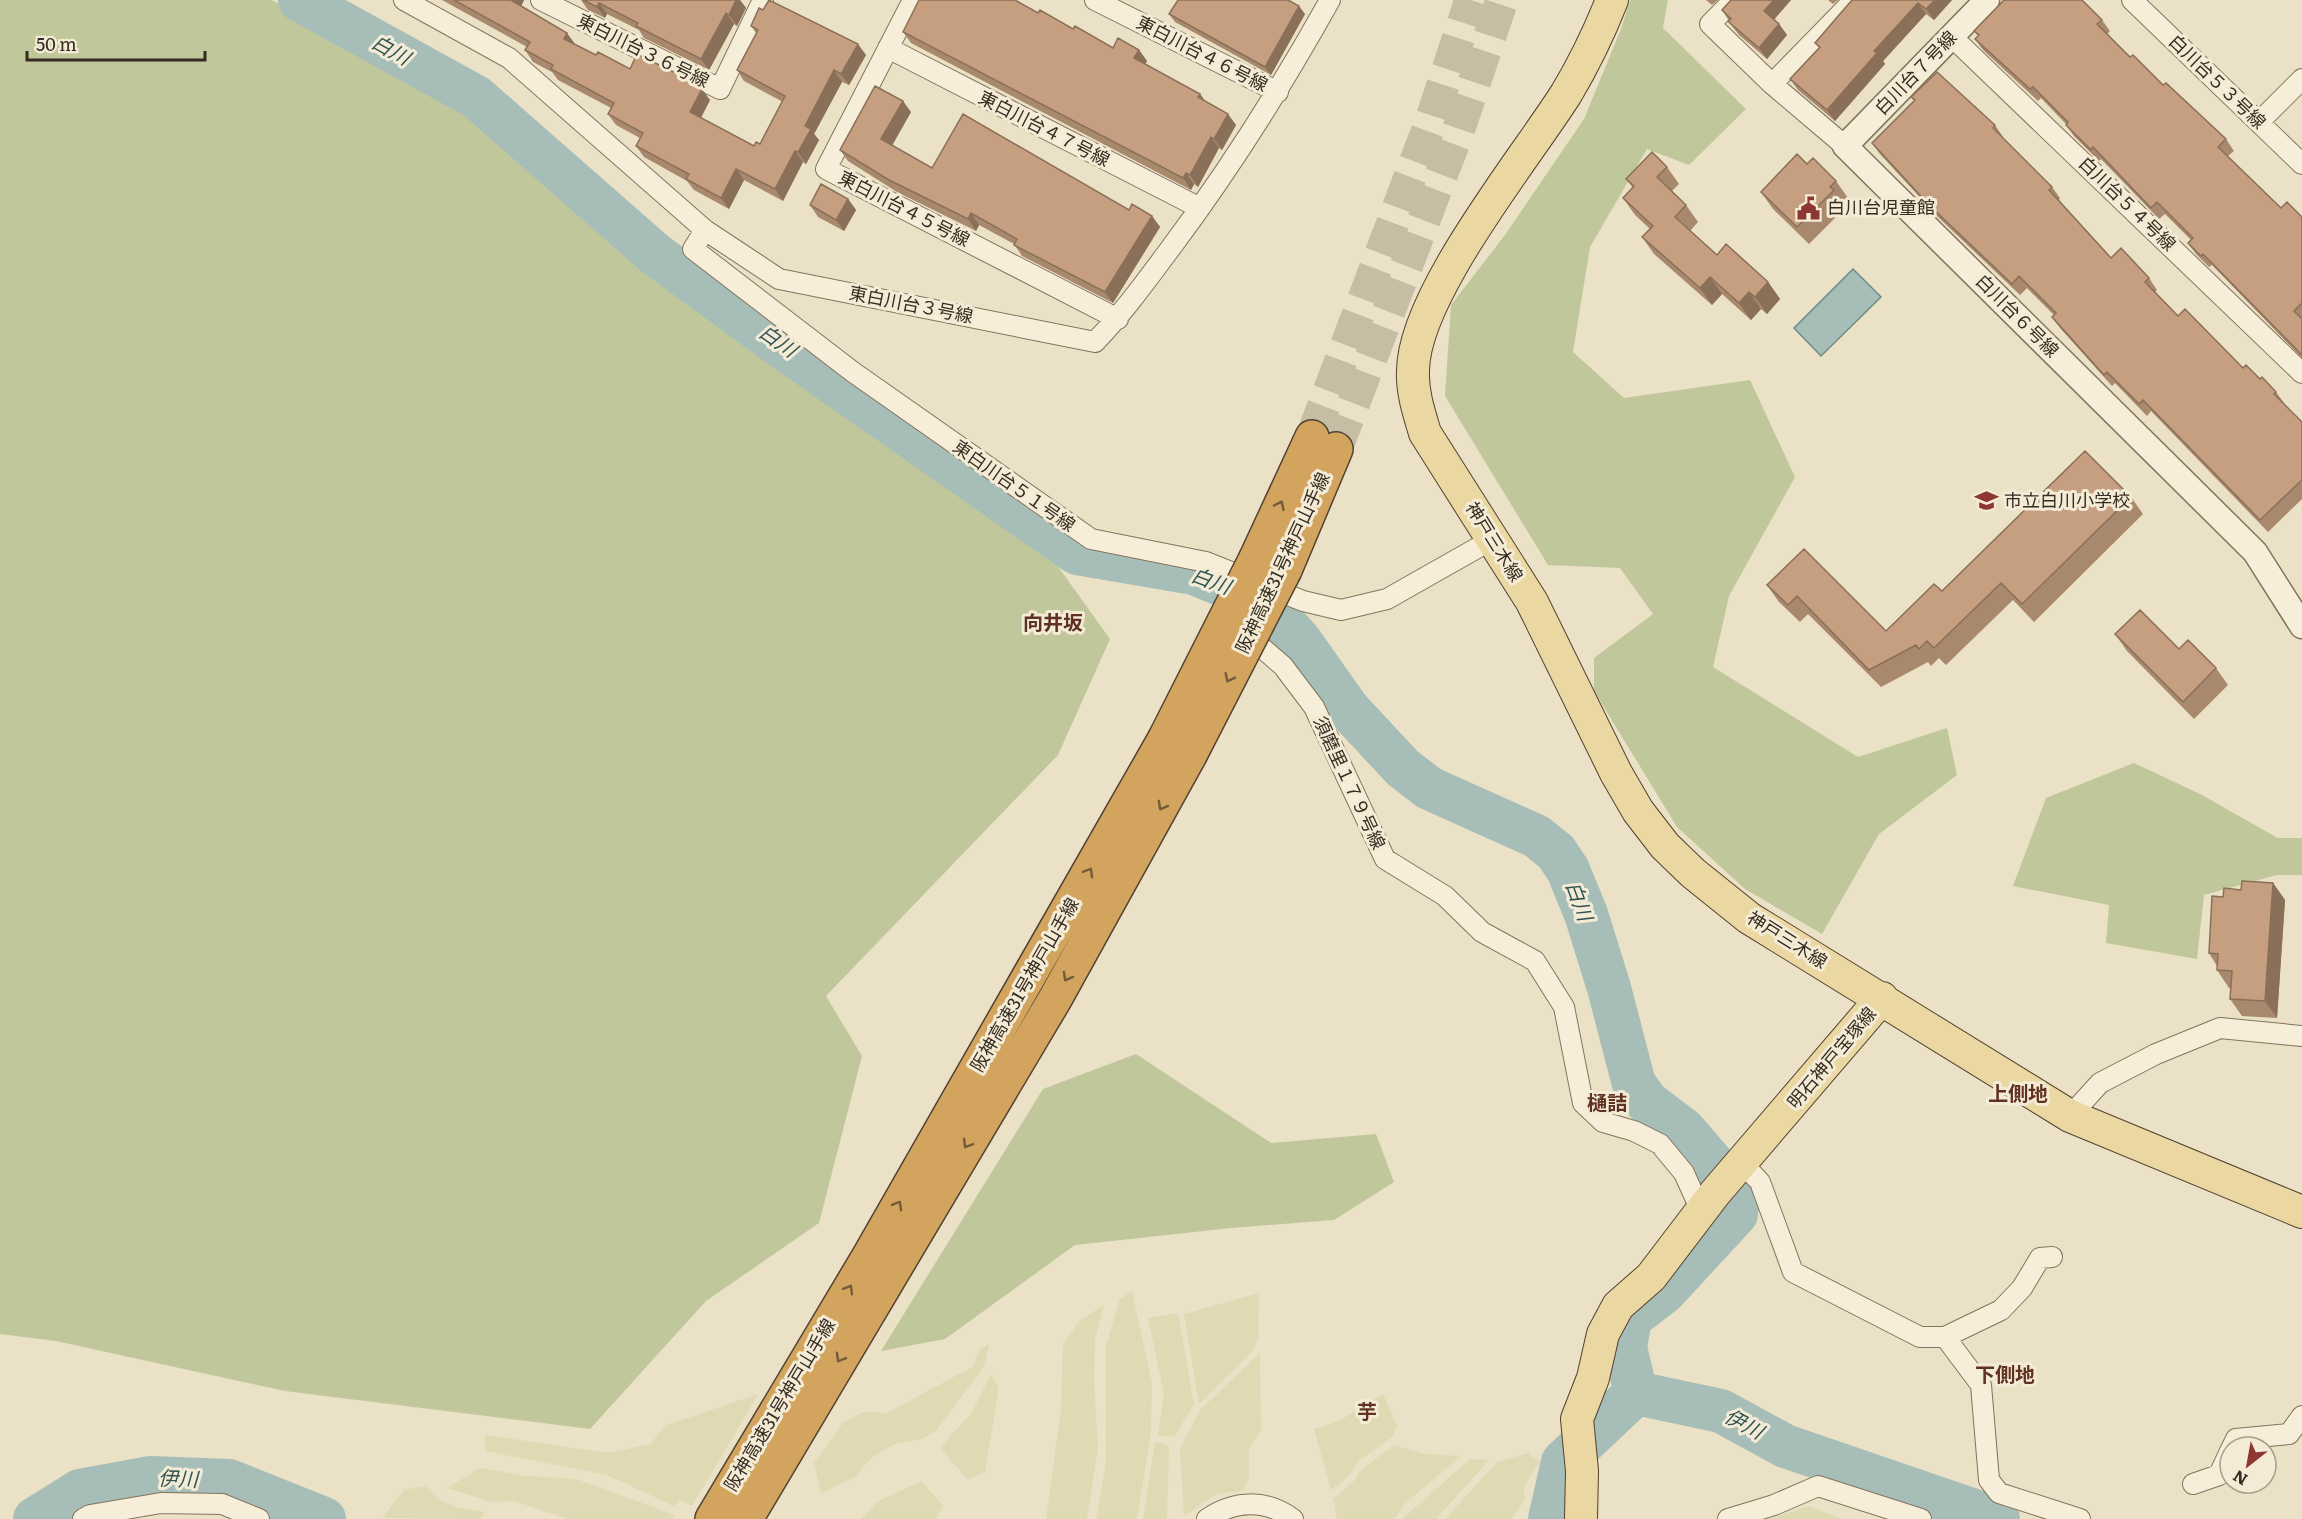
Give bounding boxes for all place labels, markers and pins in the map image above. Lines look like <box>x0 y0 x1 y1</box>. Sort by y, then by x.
place label: 白川台児童館 <box>1827 193 1935 220</box>
public building icon: 白川台児童館 <box>1796 195 1822 221</box>
place label: 市立白川小学校 <box>2004 486 2130 513</box>
school or university icon: 市立白川小学校 <box>1973 488 1999 514</box>

